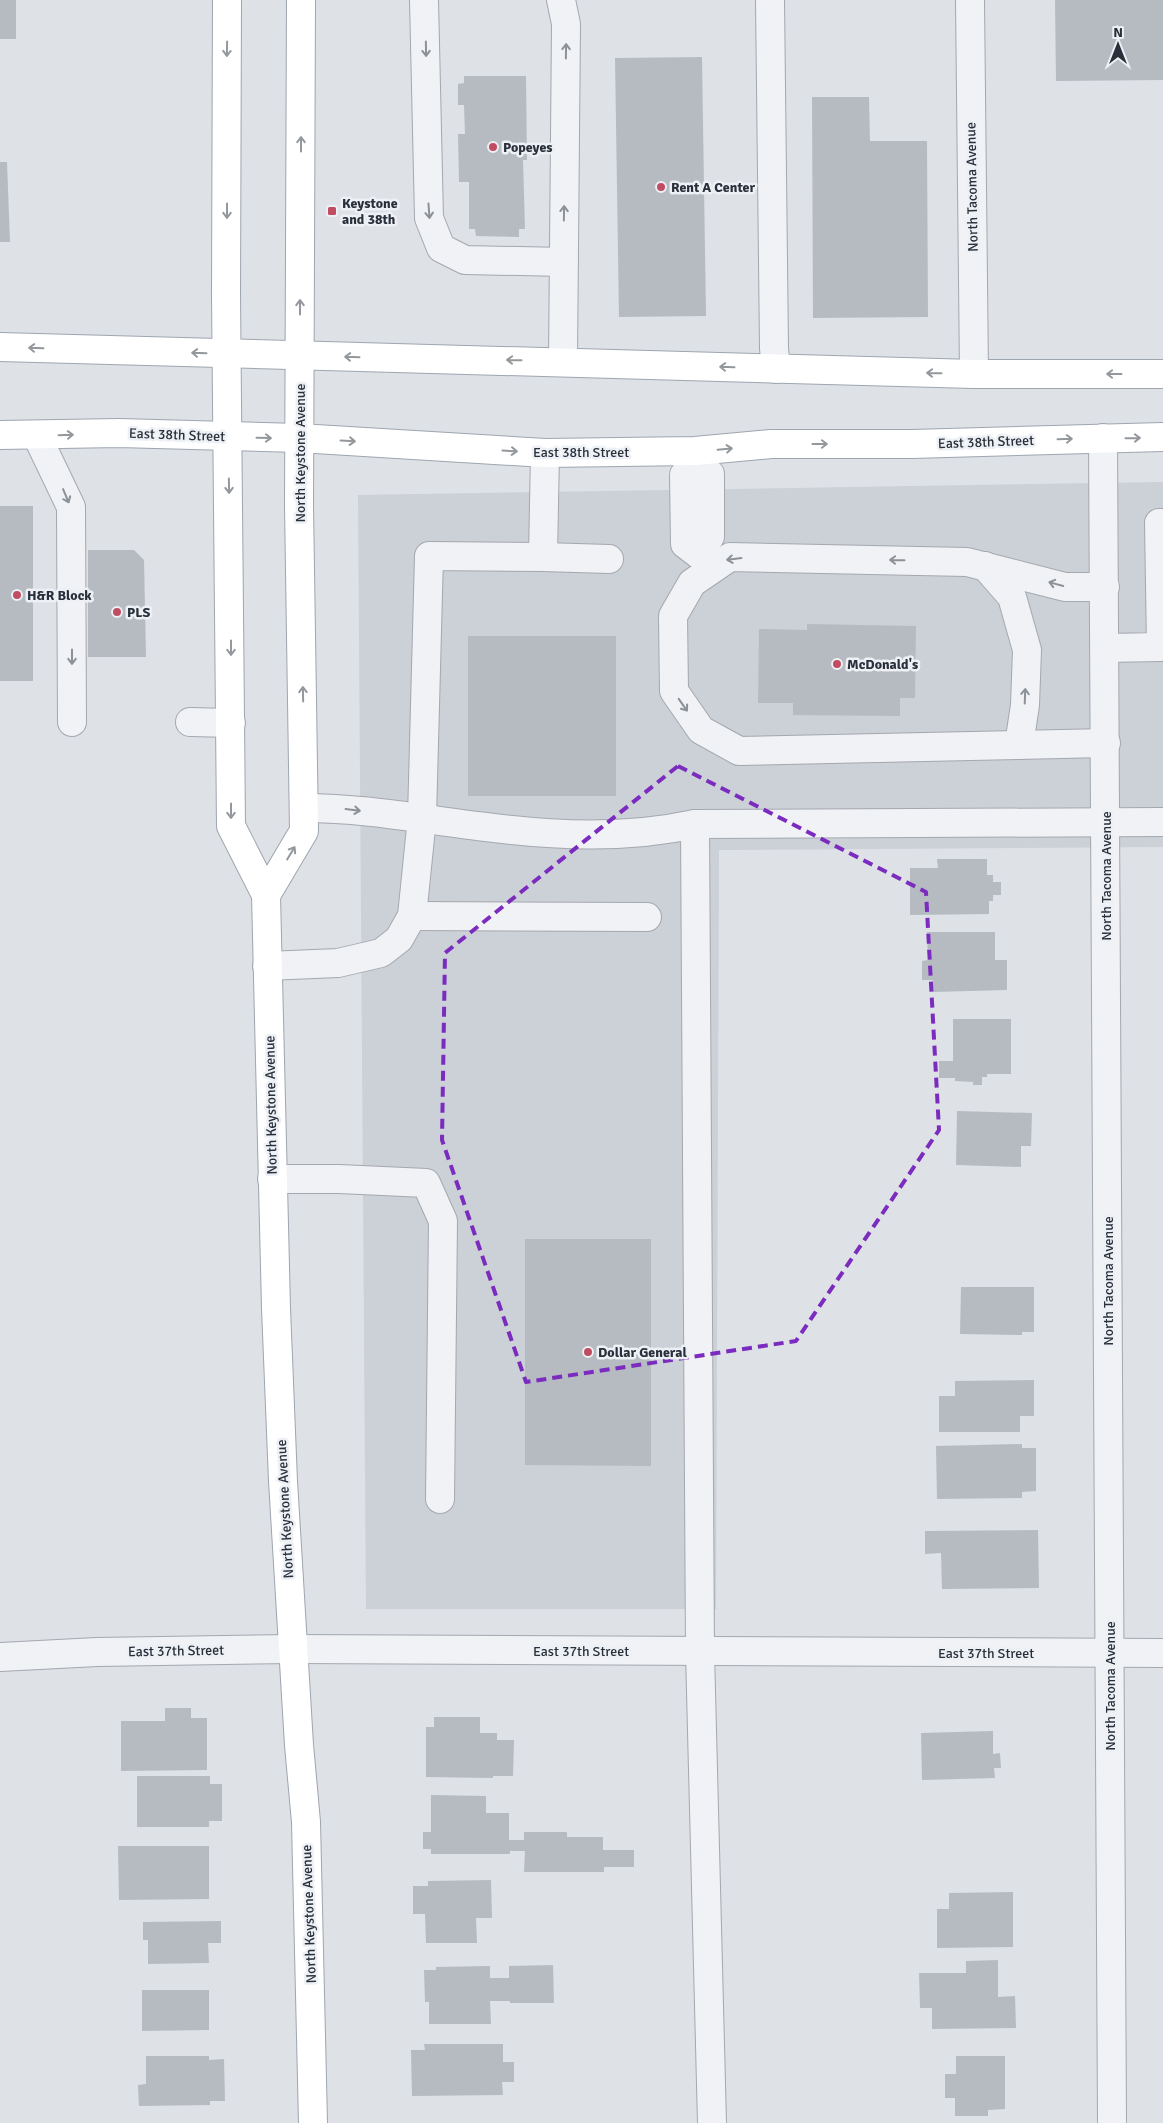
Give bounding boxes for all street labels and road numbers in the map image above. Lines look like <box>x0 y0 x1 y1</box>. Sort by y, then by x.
street label: North Tacoma Avenue <box>962 122 982 252</box>
street label: North Keystone Avenue <box>292 383 309 523</box>
street label: East 38th Street <box>129 425 225 445</box>
street label: East 38th Street <box>938 432 1034 452</box>
street label: East 38th Street <box>533 444 629 461</box>
street label: North Tacoma Avenue <box>1098 811 1115 941</box>
street label: North Keystone Avenue <box>261 1035 281 1175</box>
street label: North Tacoma Avenue <box>1100 1216 1117 1346</box>
street label: North Keystone Avenue <box>273 1439 297 1579</box>
street label: North Tacoma Avenue <box>1102 1621 1119 1751</box>
street label: East 37th Street <box>128 1642 224 1660</box>
street label: East 37th Street <box>533 1643 629 1660</box>
street label: East 37th Street <box>938 1645 1034 1662</box>
street label: North Keystone Avenue <box>298 1844 320 1984</box>

